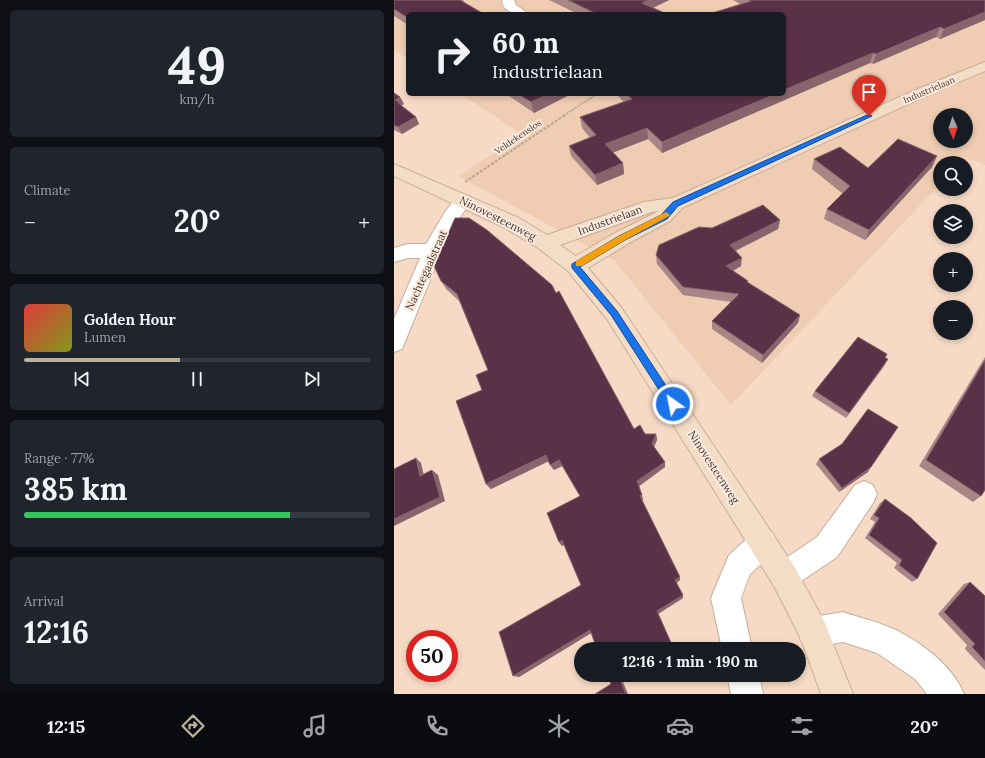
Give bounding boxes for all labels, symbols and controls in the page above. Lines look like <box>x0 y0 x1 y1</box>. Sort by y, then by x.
text: 60 m <box>492 25 559 61</box>
icon: right <box>426 28 478 80</box>
text: 49 <box>168 32 226 98</box>
text: Industrielaan <box>492 60 603 83</box>
street label: Industrielaan <box>901 73 957 105</box>
pin <box>852 75 886 116</box>
icon: arrive <box>858 81 880 103</box>
text: km/h <box>179 91 215 108</box>
north arrow <box>933 108 973 148</box>
map controls <box>933 108 973 340</box>
street label: Veldekenslos <box>491 117 543 157</box>
button: search <box>933 156 973 196</box>
text: Climate <box>24 182 71 199</box>
street label: Ninovesteenweg <box>457 193 540 244</box>
text: 20° <box>174 202 220 240</box>
street label: Industrielaan <box>576 202 644 238</box>
button: layers <box>933 204 973 244</box>
text: − <box>24 208 36 236</box>
text: + <box>358 208 370 236</box>
street label: Nachtegaalstraat <box>402 227 450 312</box>
button: + <box>933 252 973 292</box>
button: − <box>933 300 973 340</box>
text: Golden Hour <box>84 310 176 329</box>
text: Lumen <box>84 329 126 346</box>
icon: previous <box>71 368 93 390</box>
icon: pause <box>186 368 208 390</box>
icon: next <box>301 368 323 390</box>
position arrow <box>652 383 694 425</box>
street label: Ninovesteenweg <box>685 428 743 507</box>
text: Range · 77% <box>24 450 94 467</box>
text: 385 km <box>24 470 127 508</box>
text: Arrival <box>24 593 64 610</box>
text: 12:16 <box>24 613 89 651</box>
speed limit sign: 50 <box>406 630 458 682</box>
text: 12:16 · 1 min · 190 m <box>622 652 758 671</box>
icon: directions <box>179 712 207 740</box>
icon: music <box>301 712 329 740</box>
icon: phone <box>423 712 451 740</box>
icon: climate <box>545 712 573 740</box>
icon: car <box>666 712 694 740</box>
icon: filters <box>788 712 816 740</box>
text: 12:15 <box>47 715 85 738</box>
text: 20° <box>910 715 938 738</box>

